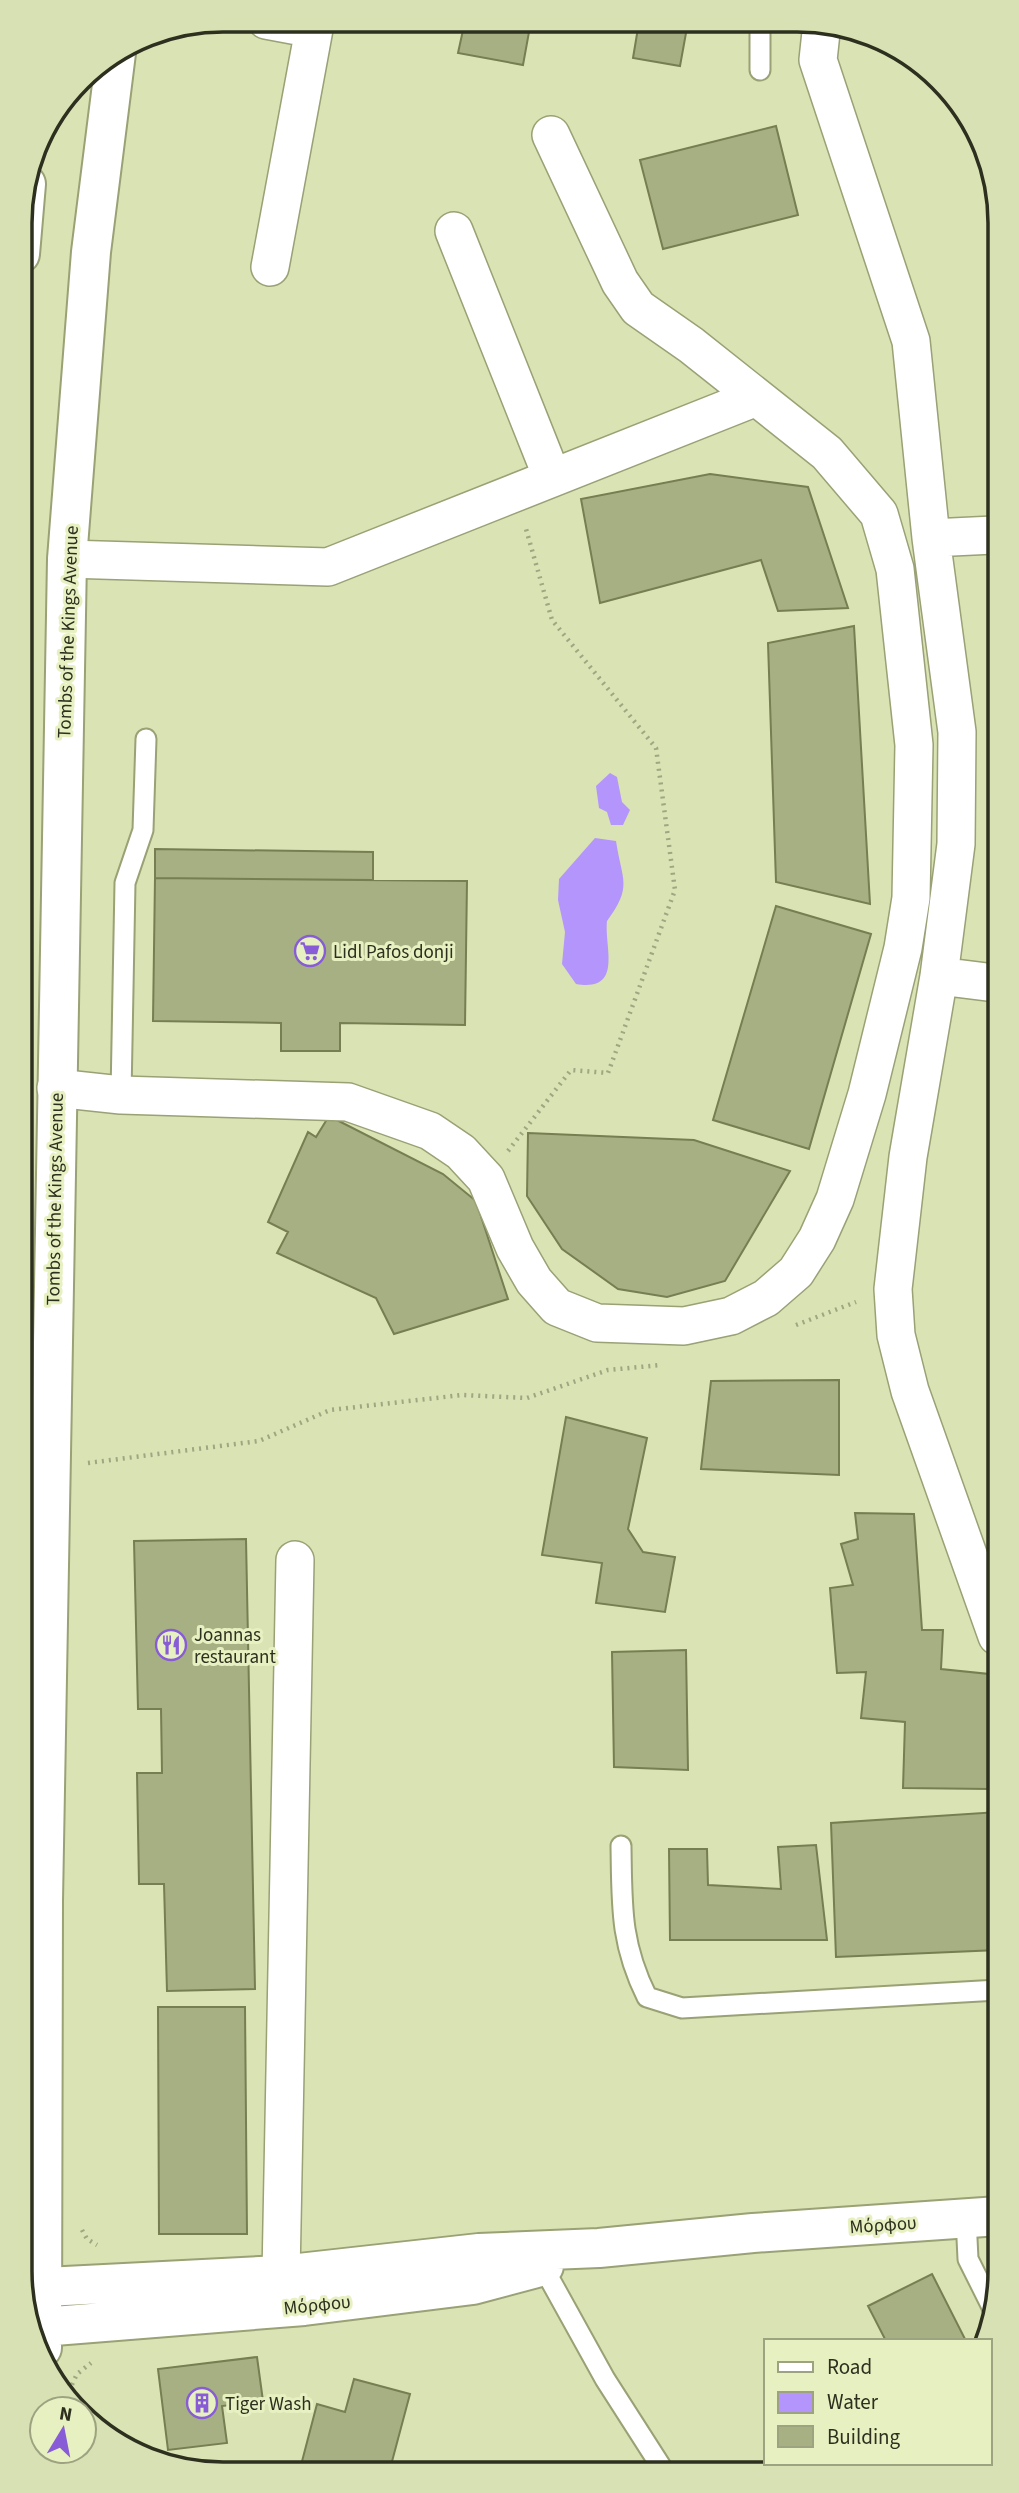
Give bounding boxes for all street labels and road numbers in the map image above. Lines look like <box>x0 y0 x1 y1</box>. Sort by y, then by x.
street label: Tombs of the Kings Avenue <box>51 525 86 739</box>
street label: Tombs of the Kings Avenue <box>40 1092 71 1306</box>
street label: Μόρφου <box>849 2210 918 2241</box>
street label: Μόρφου <box>282 2289 352 2322</box>

